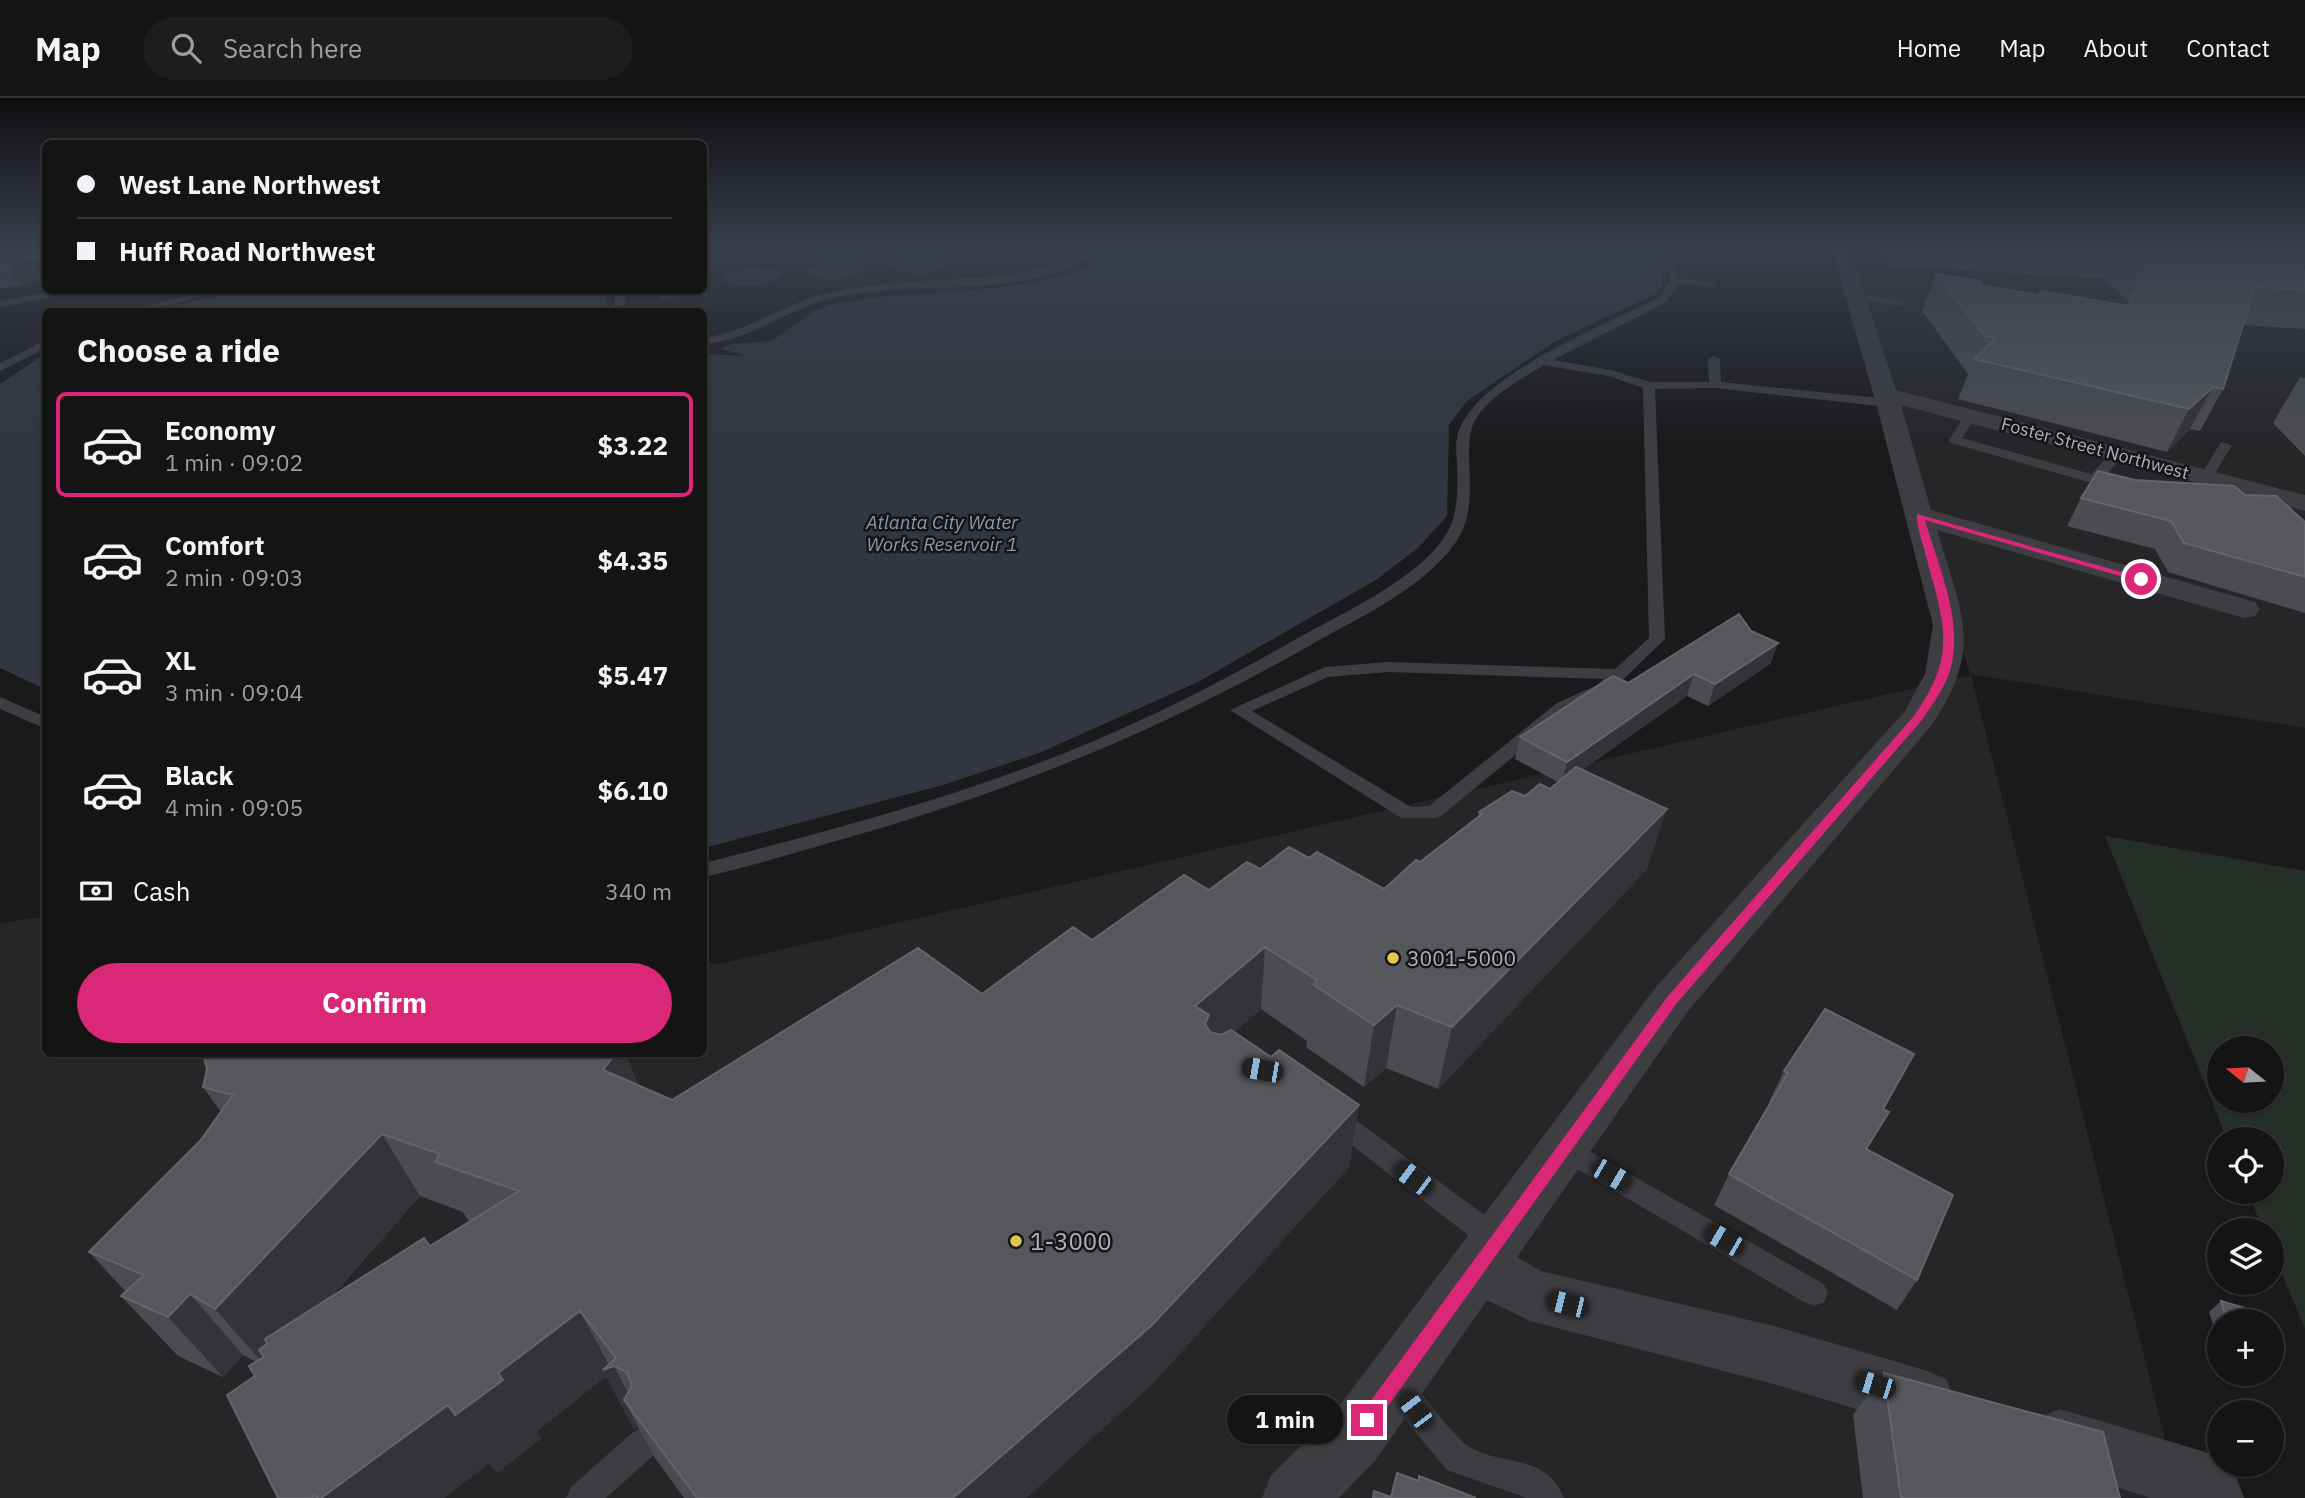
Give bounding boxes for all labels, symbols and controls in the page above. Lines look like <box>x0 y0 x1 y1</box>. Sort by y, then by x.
search box <box>143 17 633 80</box>
text: Map <box>35 27 101 70</box>
icon: search <box>167 29 205 67</box>
text: Search here <box>223 31 362 65</box>
text: Home <box>1897 32 1961 64</box>
text: Map <box>1999 32 2045 64</box>
text: About <box>2083 32 2148 64</box>
text: Contact <box>2186 32 2270 64</box>
text: West Lane Northwest <box>119 167 381 201</box>
text: Huff Road Northwest <box>119 234 375 268</box>
text: Choose a ride <box>77 329 280 371</box>
street label: Foster Street Northwest <box>1999 412 2191 484</box>
icon: car <box>81 413 144 476</box>
text: Economy <box>165 413 276 447</box>
text: $3.22 <box>598 428 668 462</box>
text: 1 min · 09:02 <box>165 447 303 477</box>
water label: Atlanta City Water Works Reservoir 1 <box>865 510 1019 556</box>
icon: car <box>81 528 144 591</box>
text: Comfort <box>165 528 264 562</box>
text: $4.35 <box>598 543 668 577</box>
text: 2 min · 09:03 <box>165 562 303 592</box>
route start <box>2125 563 2157 595</box>
icon: car <box>81 643 144 706</box>
text: XL <box>165 643 196 677</box>
text: $5.47 <box>598 658 668 692</box>
text: 3 min · 09:04 <box>165 677 303 707</box>
icon: car <box>81 758 144 821</box>
text: Black <box>165 758 233 792</box>
text: $6.10 <box>598 773 668 807</box>
text: 4 min · 09:05 <box>165 792 303 822</box>
icon: cash <box>77 872 115 910</box>
text: Cash <box>133 874 190 908</box>
text: 340 m <box>605 876 672 906</box>
place label: 3001-5000 <box>1407 944 1516 972</box>
marker: 3001-5000 <box>1385 950 1401 966</box>
button: Confirm <box>77 963 672 1043</box>
north arrow <box>2207 1036 2284 1113</box>
map controls <box>2207 1036 2284 1477</box>
car <box>1240 1056 1285 1084</box>
button: locate <box>2207 1127 2284 1204</box>
car <box>1588 1155 1635 1195</box>
car <box>1390 1157 1437 1199</box>
button: layers <box>2207 1218 2284 1295</box>
car <box>1701 1220 1748 1260</box>
place label: 1-3000 <box>1030 1225 1112 1257</box>
marker: 1-3000 <box>1008 1233 1024 1249</box>
car <box>1545 1289 1590 1319</box>
button: + <box>2207 1309 2284 1386</box>
car <box>1852 1369 1899 1401</box>
car <box>1394 1387 1437 1433</box>
callout: 1 min <box>1227 1396 1342 1444</box>
button: − <box>2207 1400 2284 1477</box>
text: 1 min <box>1255 1404 1315 1434</box>
route end <box>1351 1404 1383 1436</box>

